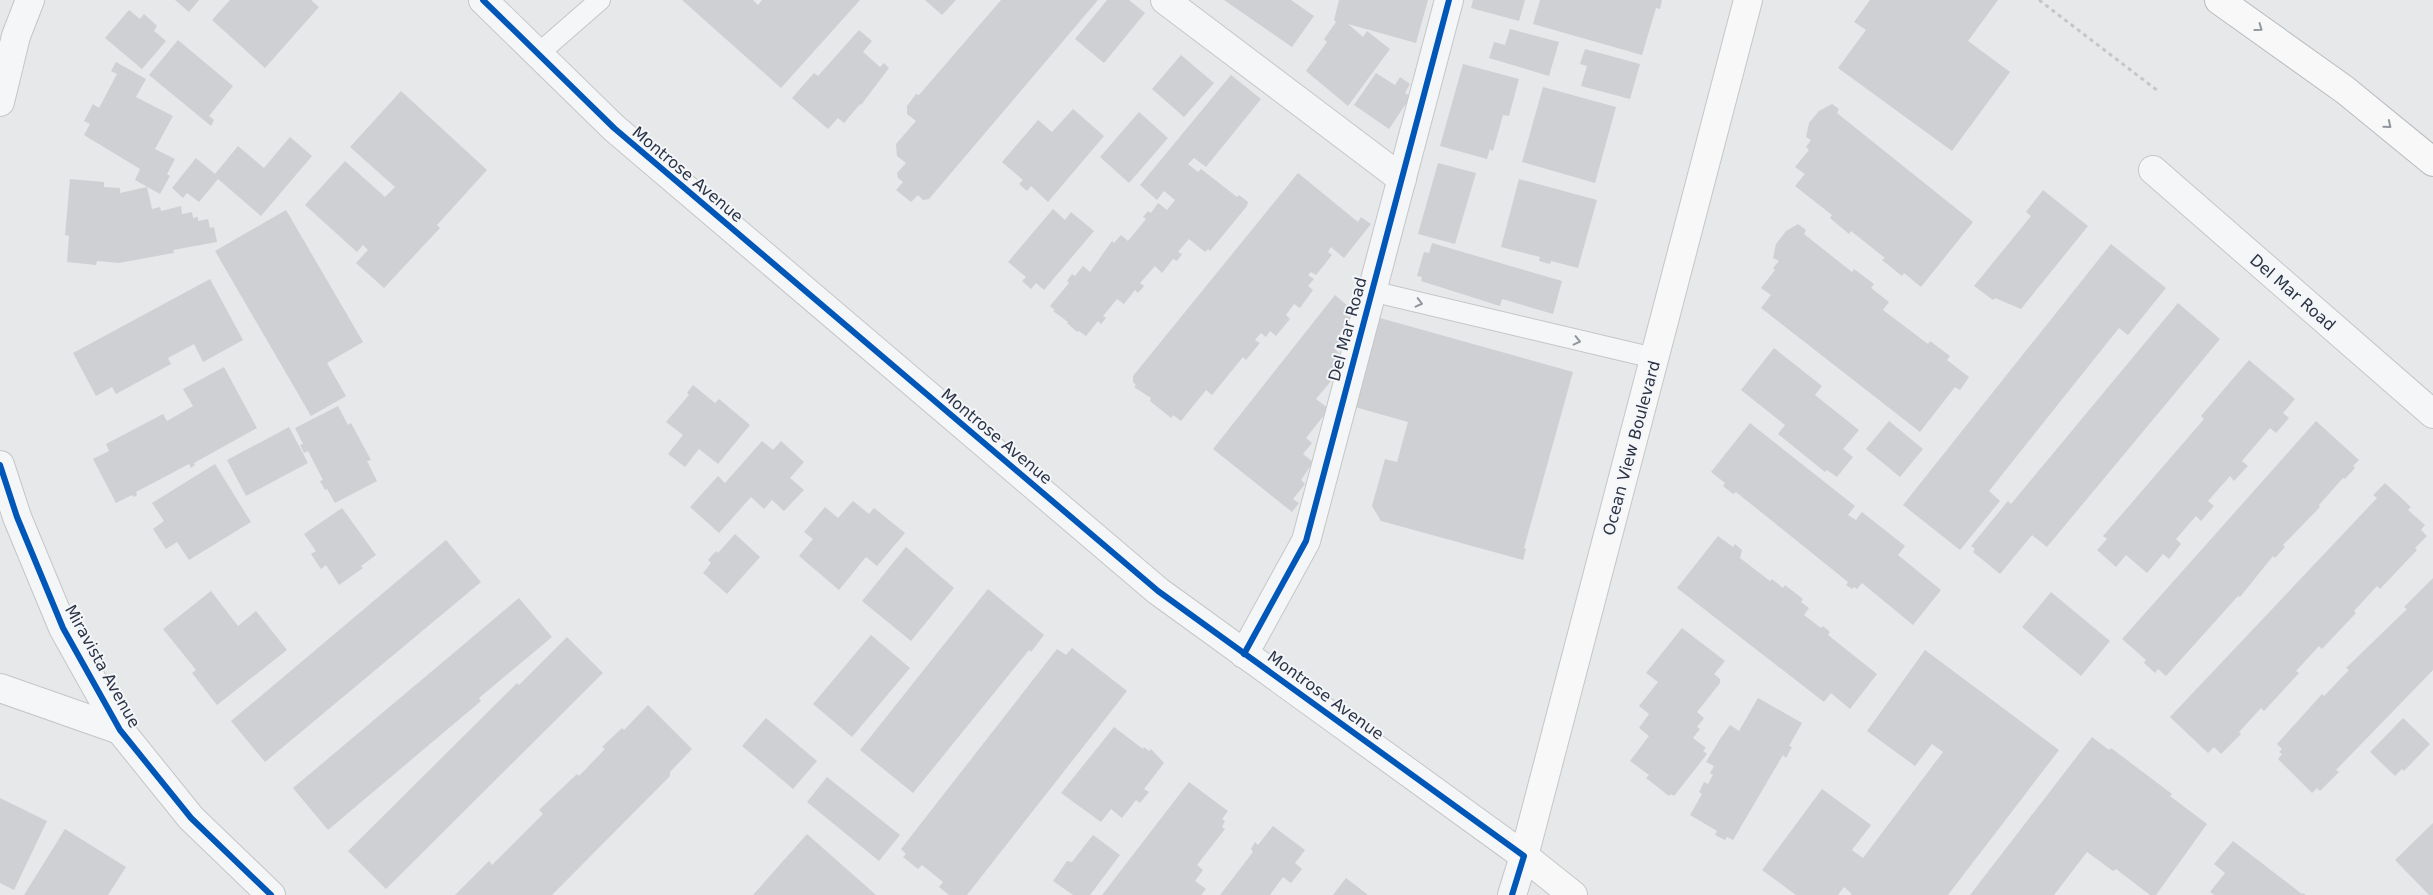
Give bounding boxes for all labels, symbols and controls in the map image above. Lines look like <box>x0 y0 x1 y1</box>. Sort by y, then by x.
one-way arrow <box>2253 22 2262 31</box>
one-way arrow <box>2383 120 2392 129</box>
street label: Montrose Avenue <box>628 123 747 226</box>
street label: Del Mar Road <box>2246 250 2339 335</box>
street label: Del Mar Road <box>1324 275 1371 383</box>
one-way arrow <box>1414 297 1423 308</box>
one-way arrow <box>1572 335 1581 346</box>
street label: Ocean View Boulevard <box>1599 359 1664 538</box>
street label: Montrose Avenue <box>937 385 1056 488</box>
street label: Miravista Avenue <box>61 602 144 731</box>
street label: Montrose Avenue <box>1264 647 1387 744</box>

